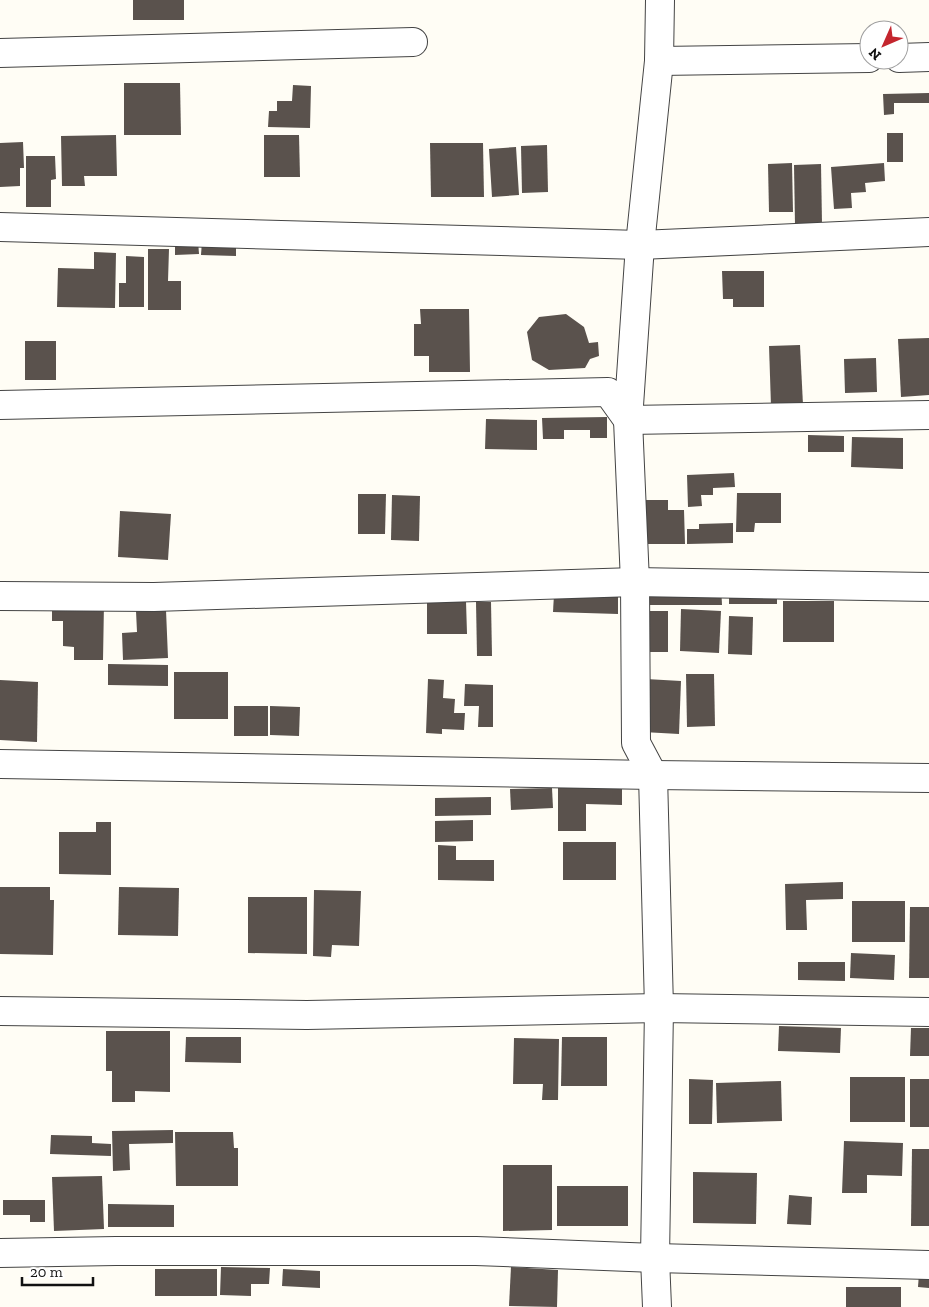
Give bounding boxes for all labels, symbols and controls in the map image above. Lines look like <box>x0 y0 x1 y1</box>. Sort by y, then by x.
north arrow <box>859 20 909 70</box>
text: N <box>865 44 885 64</box>
scale bar <box>22 1254 94 1286</box>
text: 20 m <box>30 1263 63 1281</box>

